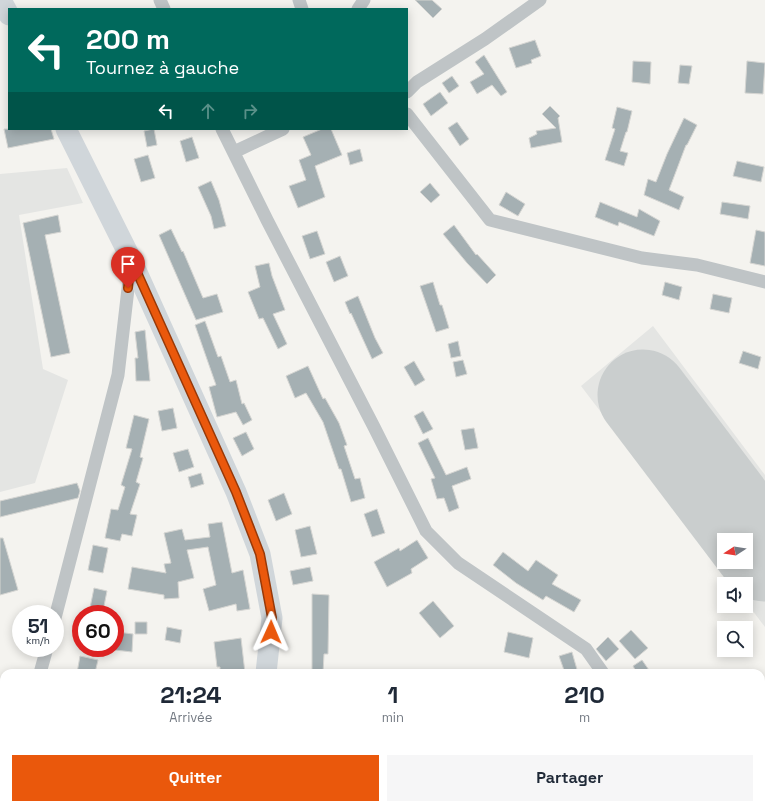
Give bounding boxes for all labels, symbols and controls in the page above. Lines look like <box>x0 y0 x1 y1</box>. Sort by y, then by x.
text: 200 m <box>86 21 170 57</box>
icon: left <box>20 24 72 76</box>
text: Tournez à gauche <box>86 56 239 79</box>
icon: left <box>155 100 177 122</box>
icon: ahead <box>197 100 219 122</box>
icon: right <box>239 100 261 122</box>
pin <box>111 247 145 288</box>
icon: arrive <box>117 253 139 275</box>
north arrow <box>717 533 753 569</box>
map controls <box>717 533 753 657</box>
button: sound <box>717 577 753 613</box>
speed limit sign: 60 <box>72 605 124 657</box>
position arrow <box>250 611 292 653</box>
text: 51 <box>28 613 48 639</box>
button: search <box>717 621 753 657</box>
text: km/h <box>26 634 50 647</box>
text: 21:24 <box>160 679 222 710</box>
text: 1 <box>387 679 398 710</box>
text: 210 <box>564 679 605 710</box>
text: Arrivée <box>169 709 213 726</box>
text: min <box>382 709 404 726</box>
text: m <box>579 709 590 726</box>
button: Quitter <box>12 755 379 801</box>
button: Partager <box>387 755 753 801</box>

